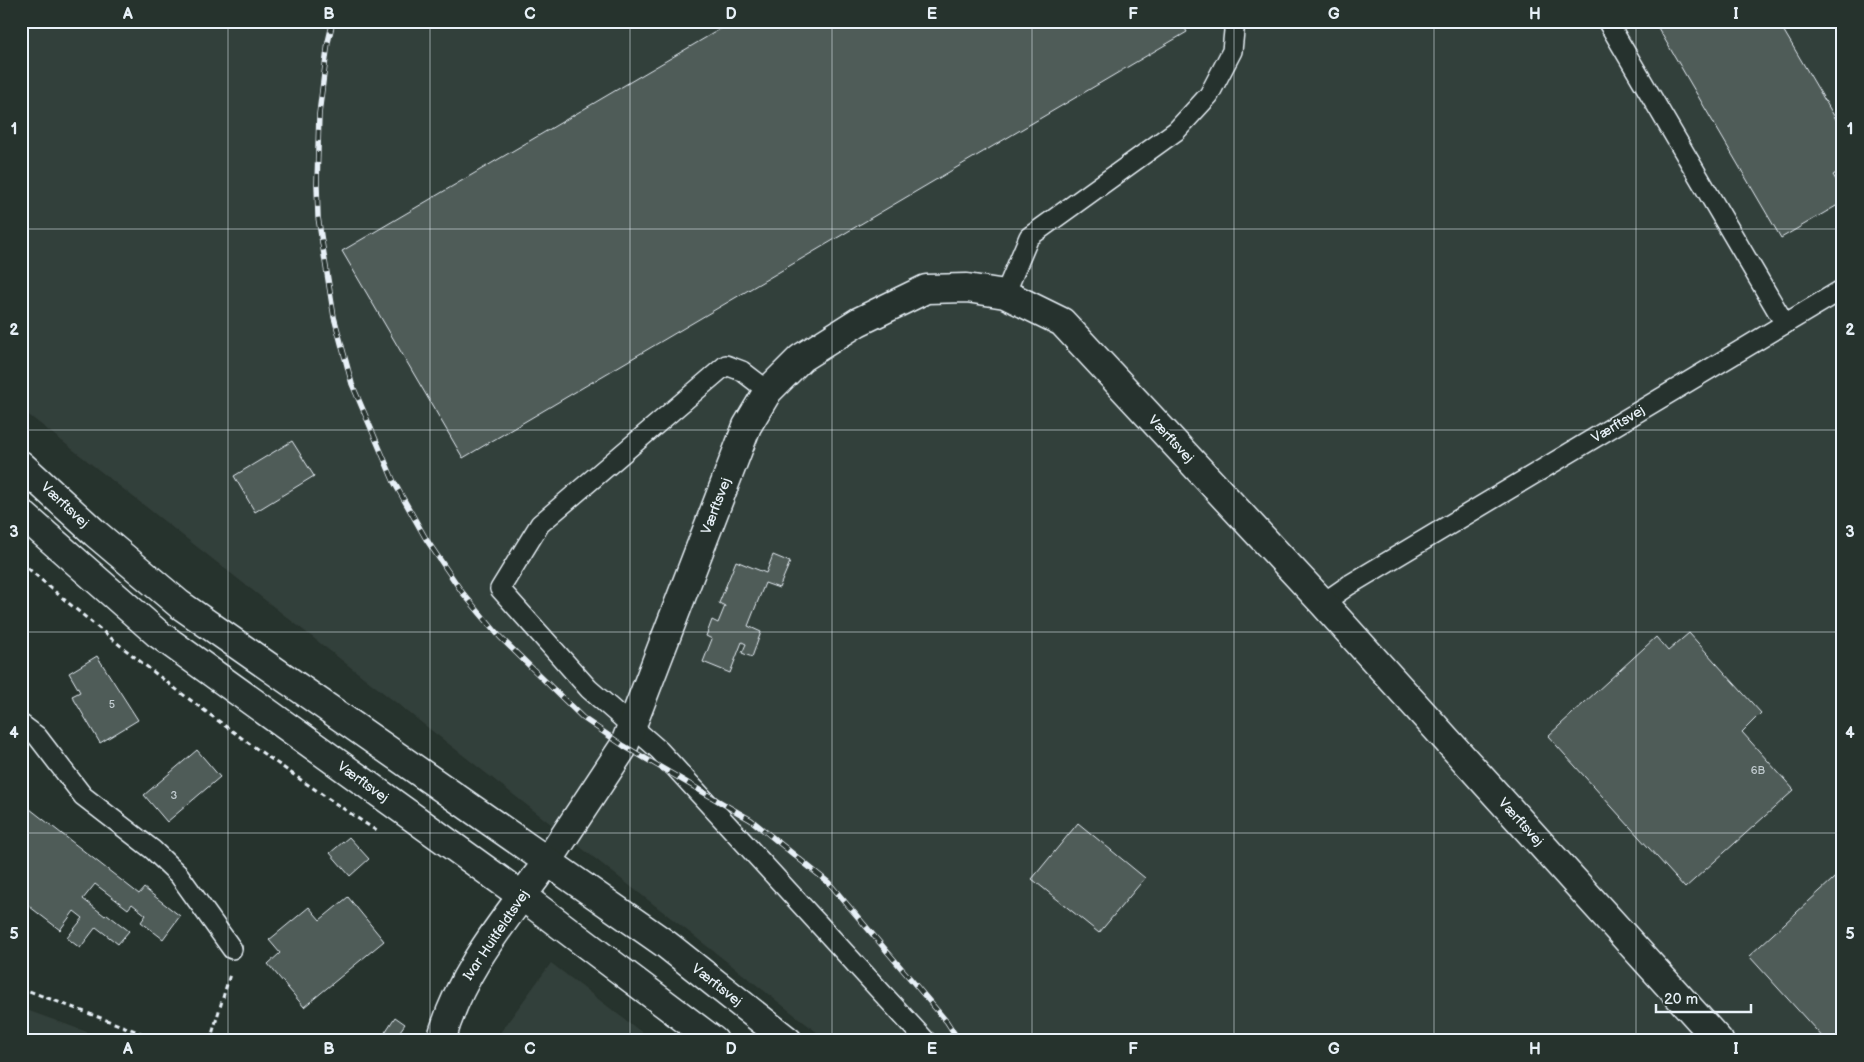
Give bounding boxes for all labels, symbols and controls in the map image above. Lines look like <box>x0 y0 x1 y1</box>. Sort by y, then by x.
text: A <box>122 5 133 24</box>
text: B <box>323 5 335 24</box>
text: C <box>524 5 536 24</box>
text: D <box>725 5 737 24</box>
text: E <box>927 5 937 24</box>
text: F <box>1128 5 1138 24</box>
text: G <box>1328 5 1340 24</box>
text: H <box>1529 5 1541 24</box>
text: I <box>1733 5 1739 24</box>
text: 1 <box>11 120 17 139</box>
text: 1 <box>1847 120 1853 139</box>
text: 2 <box>9 321 19 340</box>
text: 2 <box>1845 321 1855 340</box>
street label: Værftsvej <box>1588 401 1648 447</box>
street label: Værftsvej <box>1145 412 1197 466</box>
street label: Værftsvej <box>697 475 735 537</box>
street label: Værftsvej <box>38 479 92 531</box>
text: 3 <box>9 523 19 542</box>
text: 3 <box>1845 523 1855 542</box>
house number: 5 <box>109 698 115 711</box>
text: 4 <box>9 724 19 743</box>
text: 4 <box>1845 724 1855 743</box>
street label: Værftsvej <box>334 758 392 806</box>
house number: 6B <box>1751 764 1766 777</box>
house number: 3 <box>171 789 178 802</box>
street label: Værftsvej <box>1495 794 1547 850</box>
street label: Ivar Huitfeldtsvej <box>459 886 533 984</box>
text: 5 <box>9 925 19 944</box>
text: 5 <box>1845 925 1855 944</box>
street label: Værftsvej <box>688 960 746 1010</box>
scale bar <box>1656 982 1752 1014</box>
text: 20 m <box>1664 990 1698 1009</box>
text: A <box>122 1040 133 1059</box>
text: B <box>323 1040 335 1059</box>
text: C <box>524 1040 536 1059</box>
text: D <box>725 1040 737 1059</box>
text: E <box>927 1040 937 1059</box>
text: F <box>1128 1040 1138 1059</box>
text: G <box>1328 1040 1340 1059</box>
text: H <box>1529 1040 1541 1059</box>
text: I <box>1733 1040 1739 1059</box>

